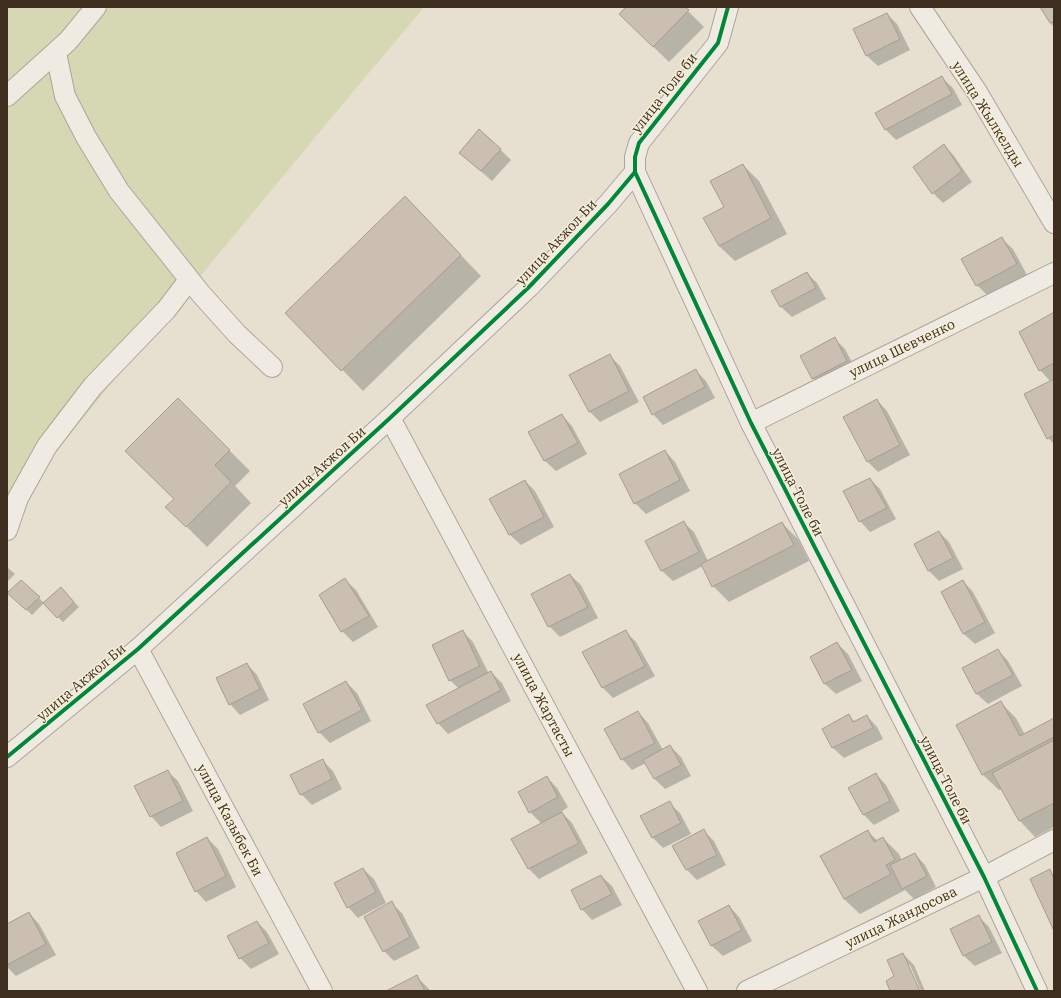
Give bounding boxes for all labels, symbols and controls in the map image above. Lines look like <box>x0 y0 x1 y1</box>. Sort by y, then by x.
street label: улица Толе би <box>627 49 701 137</box>
street label: улица Жылкелды <box>948 58 1028 170</box>
street label: улица Акжол Би <box>512 195 600 289</box>
street label: улица Шевченко <box>846 315 958 381</box>
street label: улица Акжол Би <box>275 422 369 510</box>
street label: улица Толе би <box>768 445 828 539</box>
street label: улица Акжол Би <box>33 639 129 725</box>
street label: улица Жартасты <box>509 650 579 760</box>
street label: улица Толе би <box>916 733 976 827</box>
street label: улица Казыбек Би <box>193 761 267 879</box>
street label: улица Жандосова <box>842 882 960 952</box>

